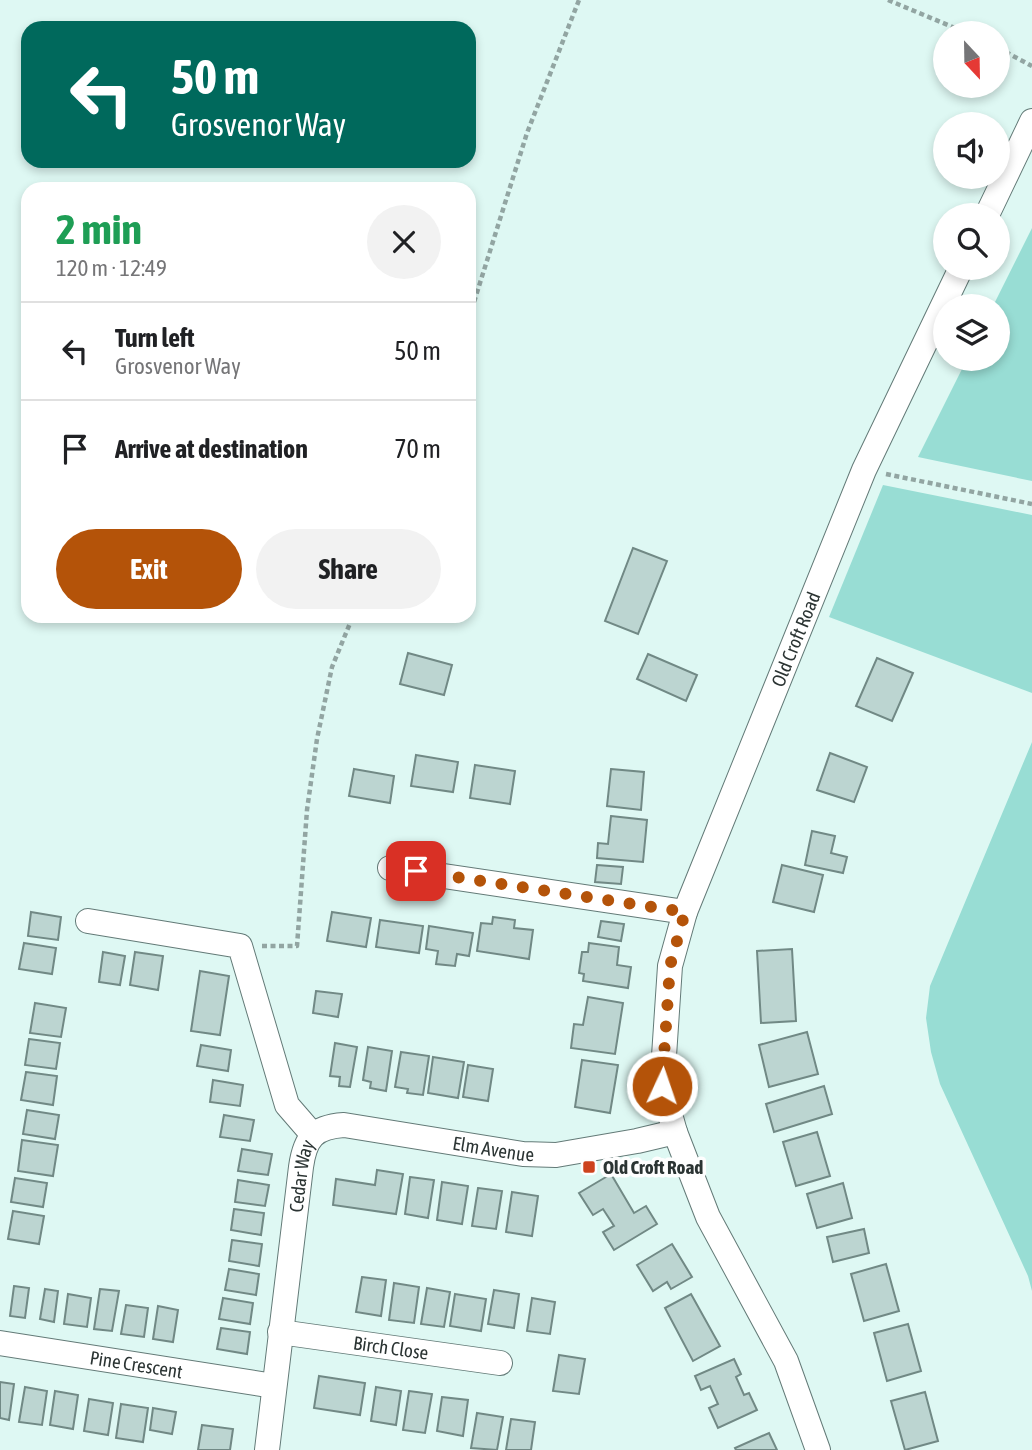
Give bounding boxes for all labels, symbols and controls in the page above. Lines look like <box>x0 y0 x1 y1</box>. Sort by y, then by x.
north arrow <box>933 21 1010 98</box>
map controls <box>933 21 1010 371</box>
text: 50 m <box>171 48 259 104</box>
icon: left <box>56 49 147 140</box>
text: Grosvenor Way <box>171 106 346 143</box>
button: sound <box>933 112 1010 189</box>
button: search <box>933 203 1010 280</box>
text: 2 min <box>56 205 142 253</box>
button: close <box>367 205 441 279</box>
text: 120 m · 12:49 <box>56 255 167 281</box>
button: layers <box>933 294 1010 371</box>
text: Turn left <box>115 323 195 353</box>
icon: left <box>56 332 94 370</box>
text: 50 m <box>394 336 441 366</box>
text: Grosvenor Way <box>115 353 241 379</box>
icon: arrive <box>56 430 94 468</box>
text: Arrive at destination <box>115 434 308 464</box>
text: 70 m <box>394 434 441 464</box>
button: Exit <box>56 529 242 609</box>
button: Share <box>256 529 441 609</box>
street label: Old Croft Road <box>766 589 825 690</box>
pin <box>386 841 446 901</box>
icon: arrive <box>397 852 435 890</box>
position arrow <box>625 1049 699 1123</box>
street label: Elm Avenue <box>451 1132 534 1165</box>
street label: Cedar Way <box>285 1136 319 1214</box>
place label: Old Croft Road <box>603 1156 703 1178</box>
marker: Old Croft Road <box>581 1159 597 1175</box>
street label: Birch Close <box>352 1331 430 1364</box>
street label: Pine Crescent <box>88 1346 184 1383</box>

